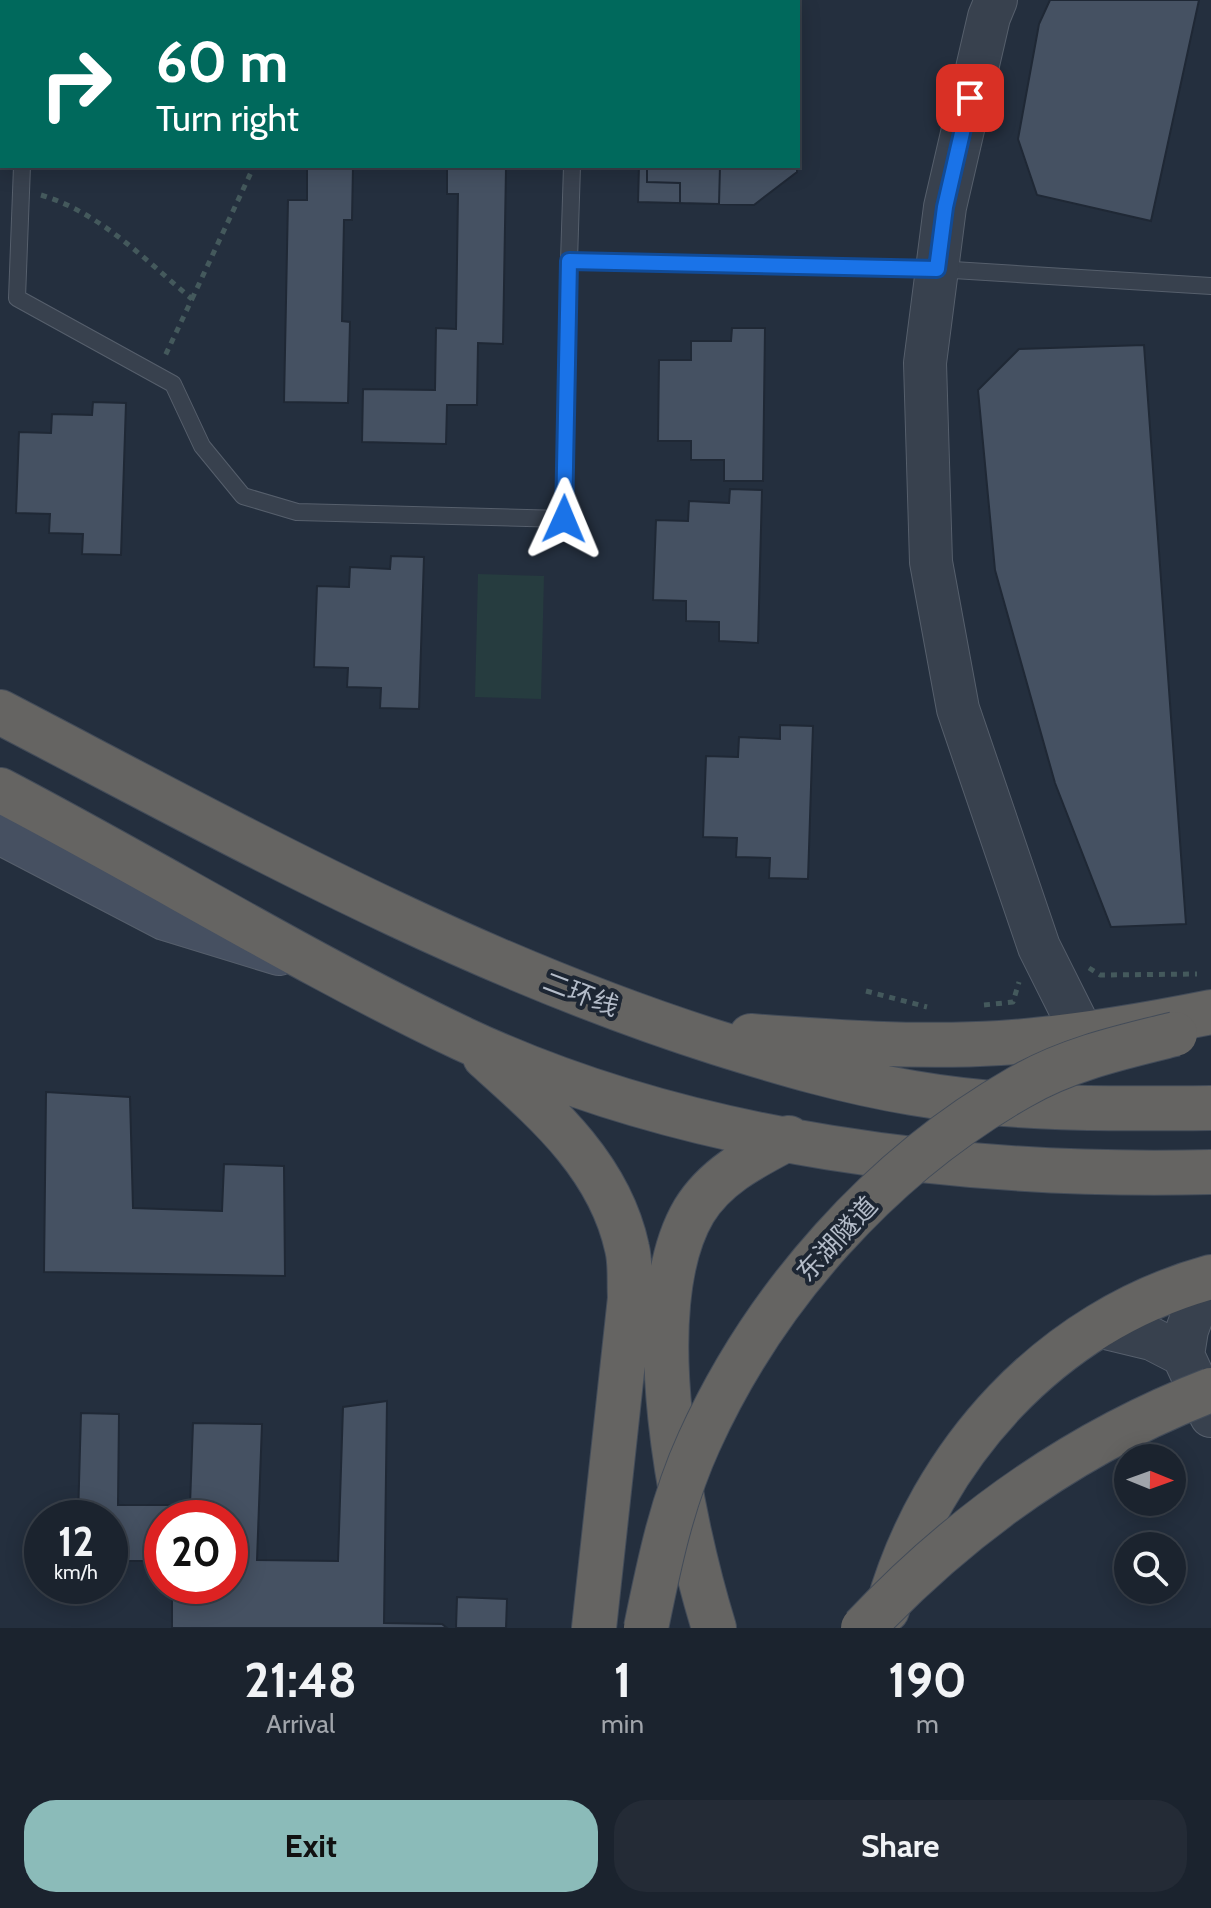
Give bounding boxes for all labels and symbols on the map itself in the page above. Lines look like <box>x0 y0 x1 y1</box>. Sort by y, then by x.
pin <box>936 64 1004 132</box>
position arrow <box>522 477 606 561</box>
street label: 二环线 <box>539 965 623 1023</box>
street label: 东湖隧道 <box>790 1190 884 1288</box>
north arrow <box>1114 1444 1186 1516</box>
speed limit sign: 20 <box>144 1500 248 1604</box>

